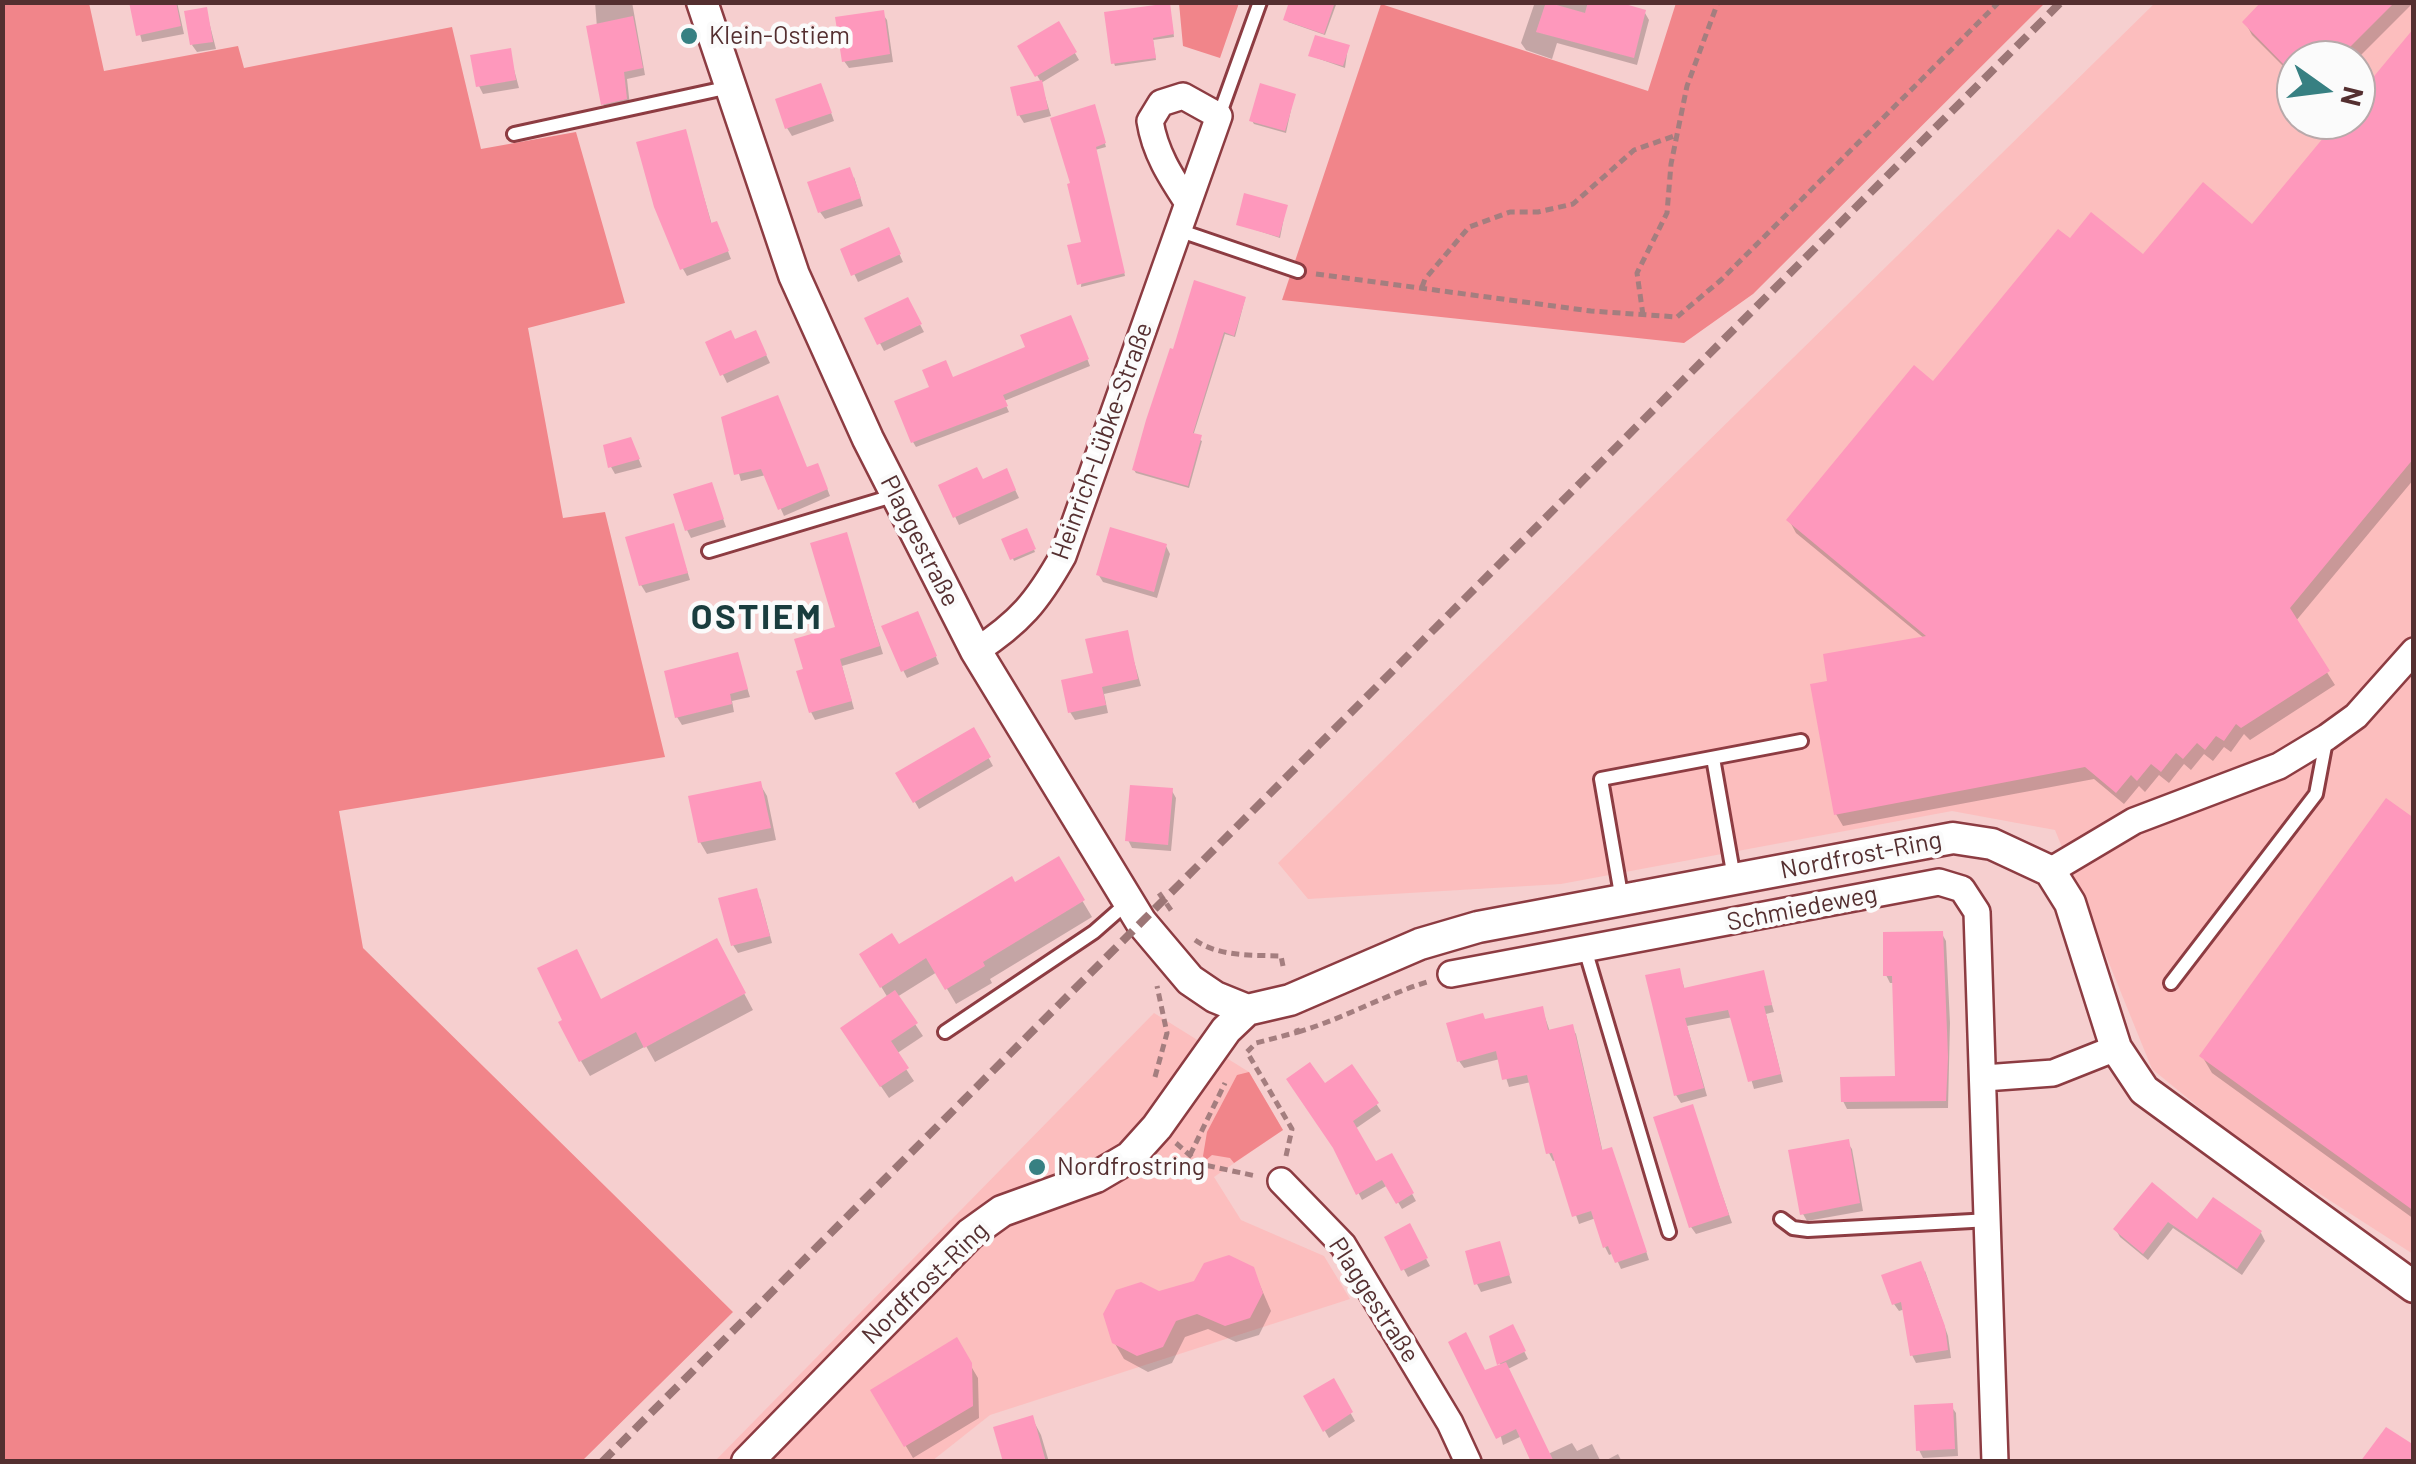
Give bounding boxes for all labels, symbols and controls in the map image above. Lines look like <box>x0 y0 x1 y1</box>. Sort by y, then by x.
place label: Klein-Ostiem <box>709 21 850 51</box>
marker: Klein-Ostiem <box>678 25 700 47</box>
north arrow <box>2276 40 2376 140</box>
text: N <box>2334 84 2372 110</box>
street label: Heinrich-Lübke-Straße <box>1045 318 1159 564</box>
street label: Plaggestraße <box>874 470 966 612</box>
district label: OSTIEM <box>691 596 823 638</box>
street label: Nordfrost-Ring <box>1778 825 1944 885</box>
street label: Schmiedeweg <box>1724 879 1880 937</box>
place label: Nordfrostring <box>1057 1152 1205 1182</box>
marker: Nordfrostring <box>1026 1156 1048 1178</box>
street label: Nordfrost-Ring <box>856 1215 994 1351</box>
street label: Plaggestraße <box>1322 1232 1426 1368</box>

